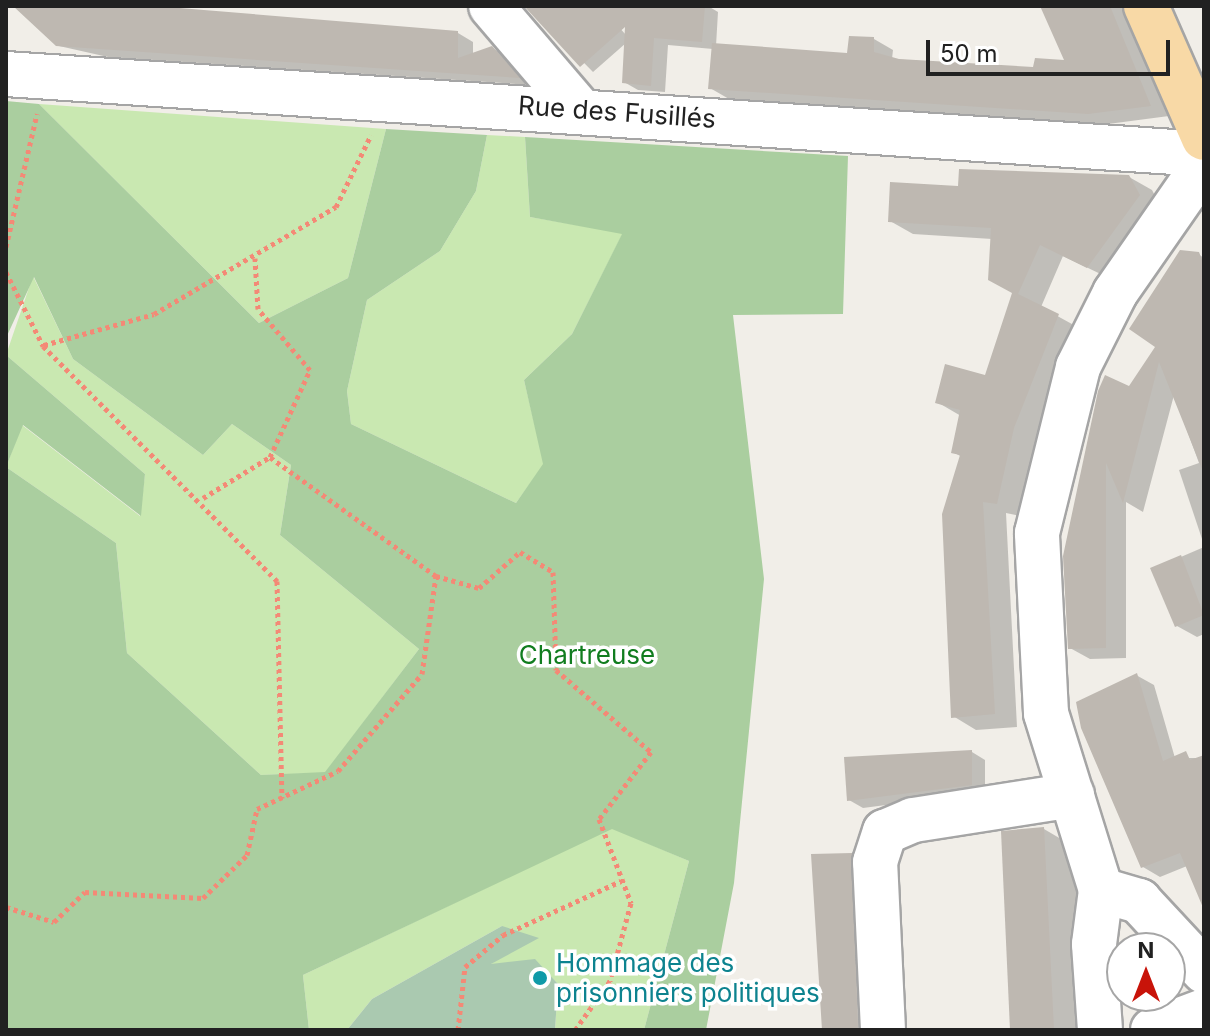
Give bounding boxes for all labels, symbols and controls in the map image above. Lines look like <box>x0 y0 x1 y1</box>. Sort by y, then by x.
scale bar <box>930 24 1174 74</box>
text: 50 m <box>940 39 998 68</box>
street label: Rue des Fusillés <box>517 90 717 134</box>
park label: Chartreuse <box>519 639 655 671</box>
north arrow <box>1106 932 1186 1012</box>
text: N <box>1138 937 1154 963</box>
place label: Hommage des prisonniers politiques <box>556 947 820 1008</box>
marker: Hommage des prisonniers politiques <box>531 969 549 987</box>

